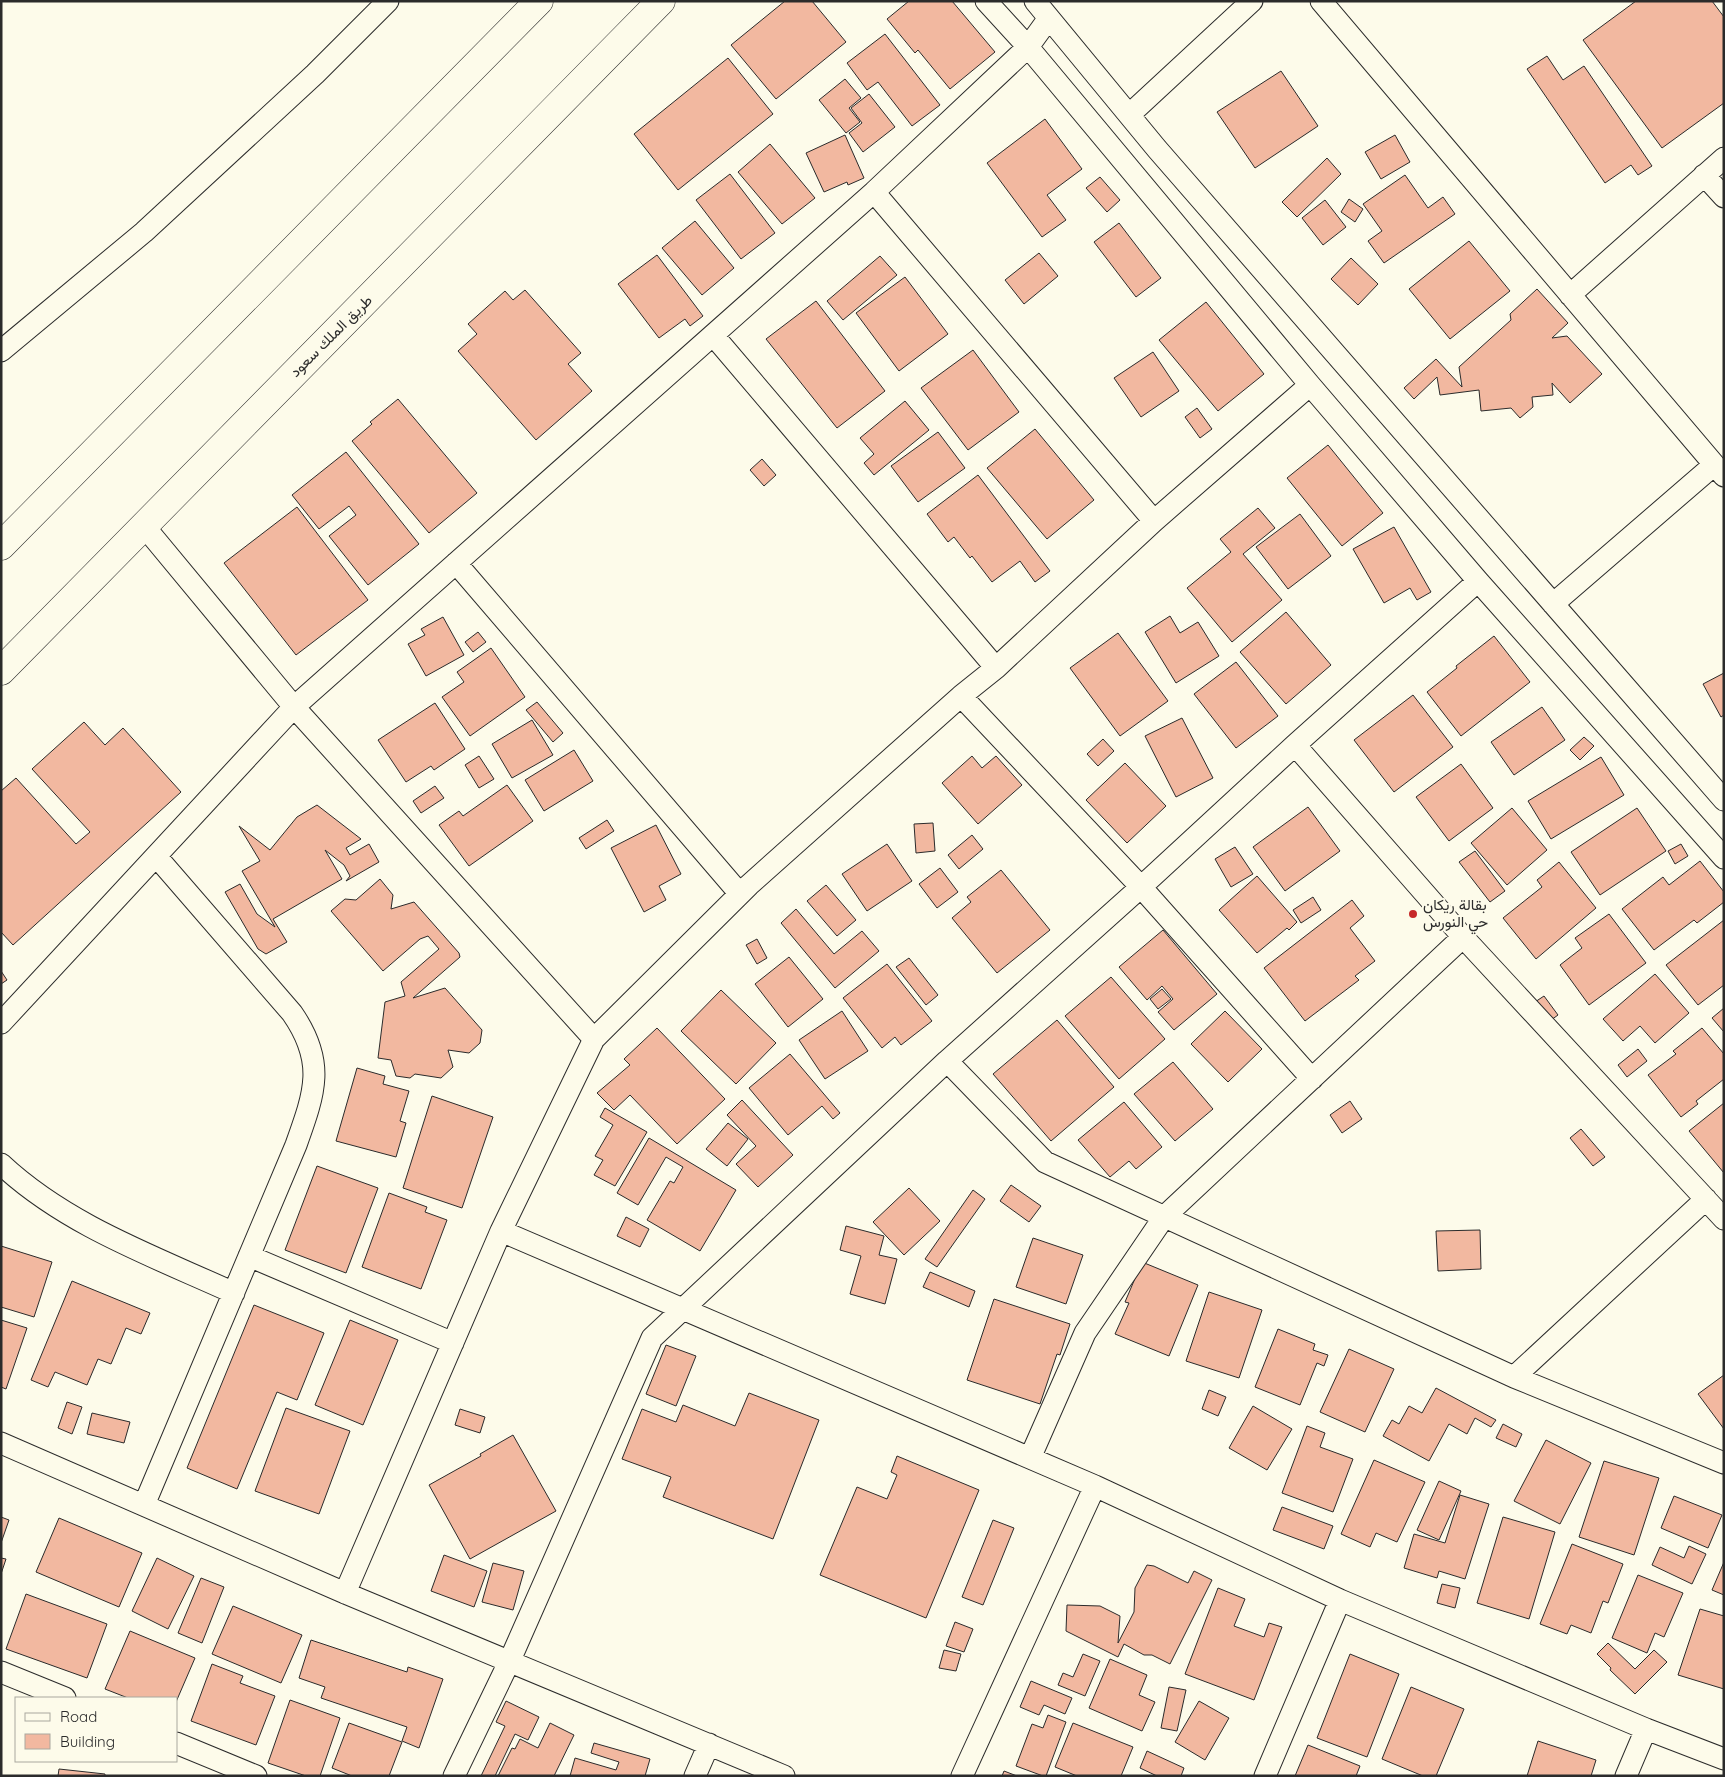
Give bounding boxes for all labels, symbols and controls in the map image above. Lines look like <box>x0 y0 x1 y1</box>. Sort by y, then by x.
street label: طريق الملك سعود <box>285 290 377 382</box>
place label: بقالة ريكان حي النورس <box>1423 895 1488 935</box>
marker: بقالة ريكان حي النورس <box>1407 908 1419 920</box>
legend <box>15 1697 178 1762</box>
text: Road <box>60 1707 97 1726</box>
text: Building <box>60 1732 115 1751</box>

